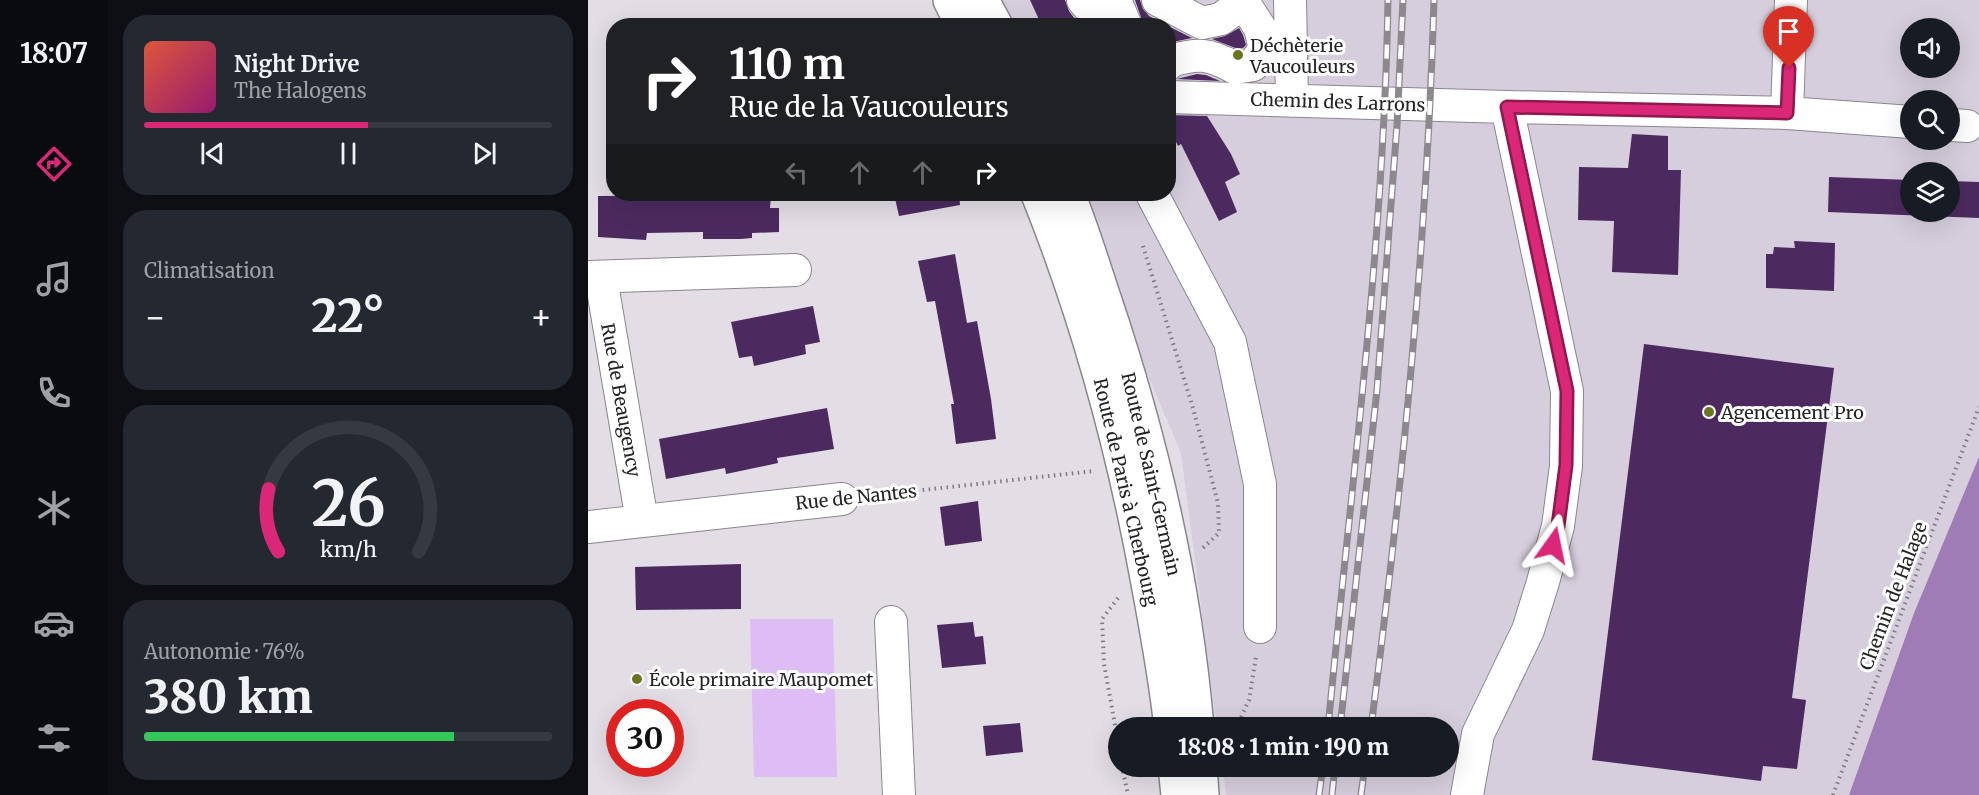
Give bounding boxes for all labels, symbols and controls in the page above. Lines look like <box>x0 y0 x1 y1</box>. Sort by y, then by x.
pin <box>1763 6 1814 68</box>
icon: arrive <box>1772 15 1805 48</box>
map controls <box>1900 18 1960 222</box>
button: sound <box>1900 18 1960 78</box>
place label: Déchèterie Vaucouleurs <box>1249 34 1355 78</box>
text: 18:07 <box>20 36 88 70</box>
text: 110 m <box>729 38 845 90</box>
icon: right <box>630 42 708 120</box>
marker: Déchèterie Vaucouleurs <box>1231 48 1245 62</box>
text: Night Drive <box>234 50 359 78</box>
text: The Halogens <box>234 78 366 103</box>
street label: Chemin des Larrons <box>1250 87 1426 117</box>
text: Rue de la Vaucouleurs <box>729 90 1009 124</box>
button: search <box>1900 90 1960 150</box>
icon: previous <box>196 137 229 170</box>
icon: pause <box>332 137 365 170</box>
icon: next <box>468 137 501 170</box>
icon: directions <box>33 143 75 185</box>
icon: left <box>780 156 813 189</box>
icon: ahead <box>843 156 876 189</box>
icon: ahead <box>906 156 939 189</box>
icon: right <box>969 156 1002 189</box>
button: layers <box>1900 162 1960 222</box>
icon: music <box>33 258 75 300</box>
text: Climatisation <box>144 258 275 283</box>
text: 22° <box>311 288 385 344</box>
text: − <box>144 297 166 338</box>
text: + <box>530 297 552 338</box>
street label: Rue de Beaugency <box>596 321 646 479</box>
street label: Route de Saint-Germain <box>1116 370 1186 578</box>
icon: phone <box>33 372 75 414</box>
street label: Route de Paris à Cherbourg <box>1089 376 1163 608</box>
place label: Agencement Pro <box>1720 401 1864 424</box>
marker: Agencement Pro <box>1702 405 1716 419</box>
text: 26 <box>311 465 385 543</box>
street label: Rue de Nantes <box>794 479 918 515</box>
icon: climate <box>33 487 75 529</box>
position arrow <box>1521 513 1585 577</box>
street label: Chemin de Halage <box>1854 519 1932 673</box>
text: km/h <box>320 536 376 563</box>
icon: car <box>33 602 75 644</box>
text: Autonomie · 76% <box>144 639 305 664</box>
place label: École primaire Maupomet <box>649 668 873 691</box>
text: 380 km <box>144 669 313 725</box>
marker: École primaire Maupomet <box>630 672 644 686</box>
speed limit sign: 30 <box>606 699 684 777</box>
icon: filters <box>33 717 75 759</box>
text: 18:08 · 1 min · 190 m <box>1178 733 1389 761</box>

